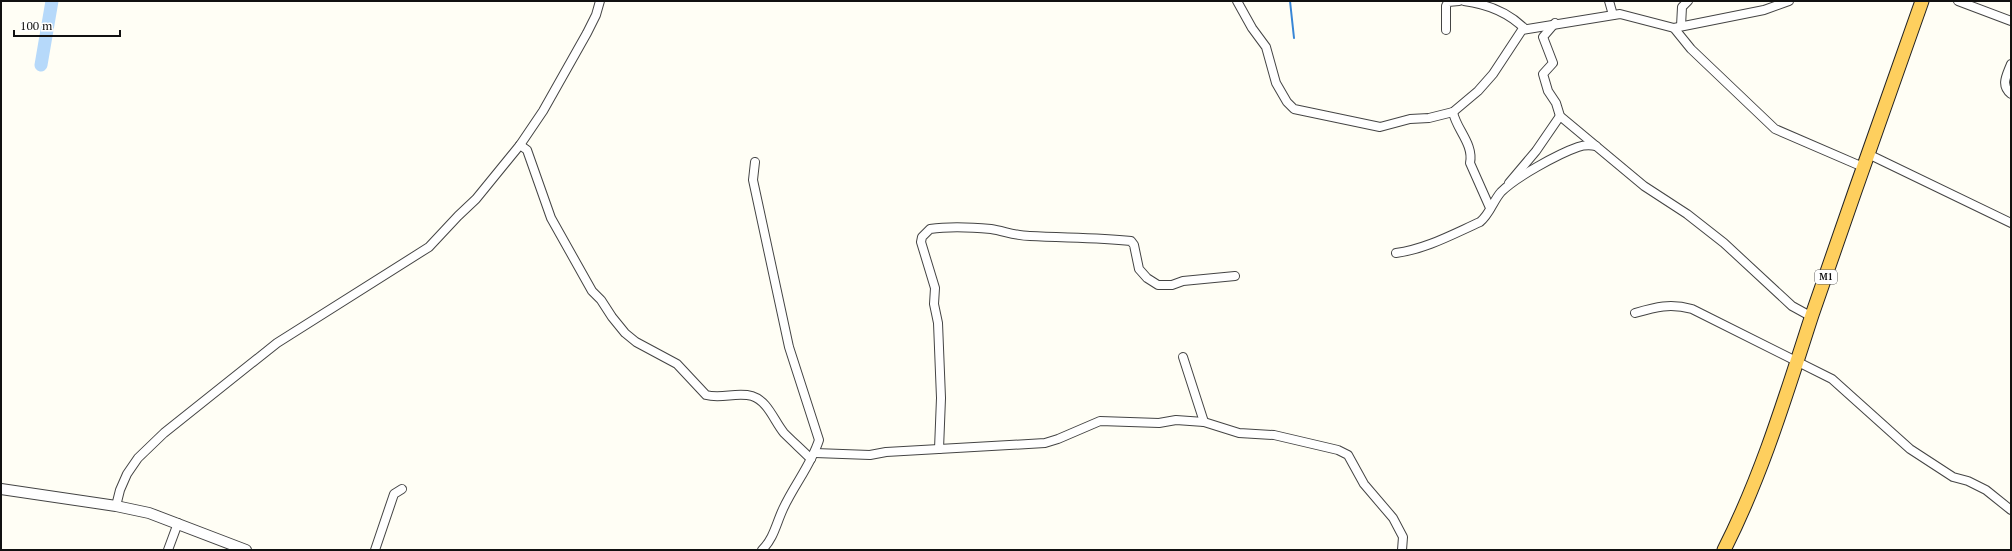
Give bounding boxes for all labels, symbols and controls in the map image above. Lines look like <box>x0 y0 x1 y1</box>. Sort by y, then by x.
scale bar <box>14 12 120 38</box>
text: 100 m <box>20 18 53 33</box>
road number: M1 <box>1815 270 1837 284</box>

